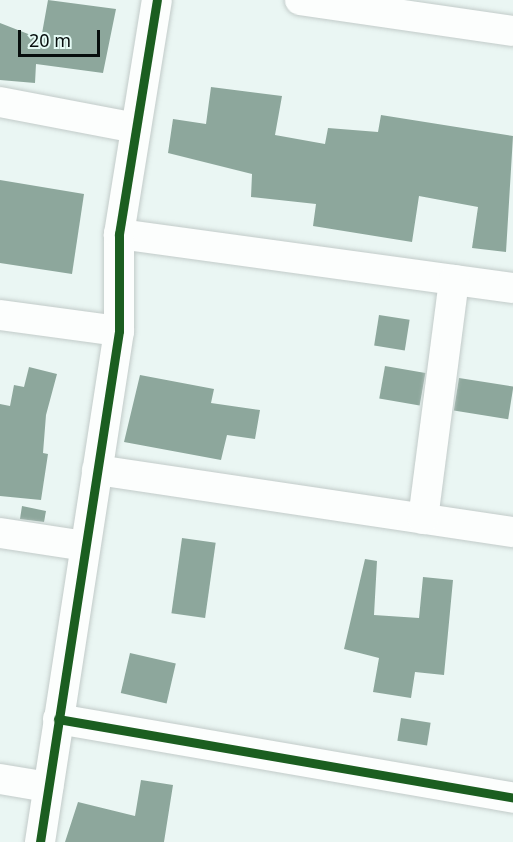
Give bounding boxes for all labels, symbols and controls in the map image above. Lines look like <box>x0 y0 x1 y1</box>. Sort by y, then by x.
scale bar <box>21 18 104 56</box>
text: 20 m <box>29 28 71 52</box>

